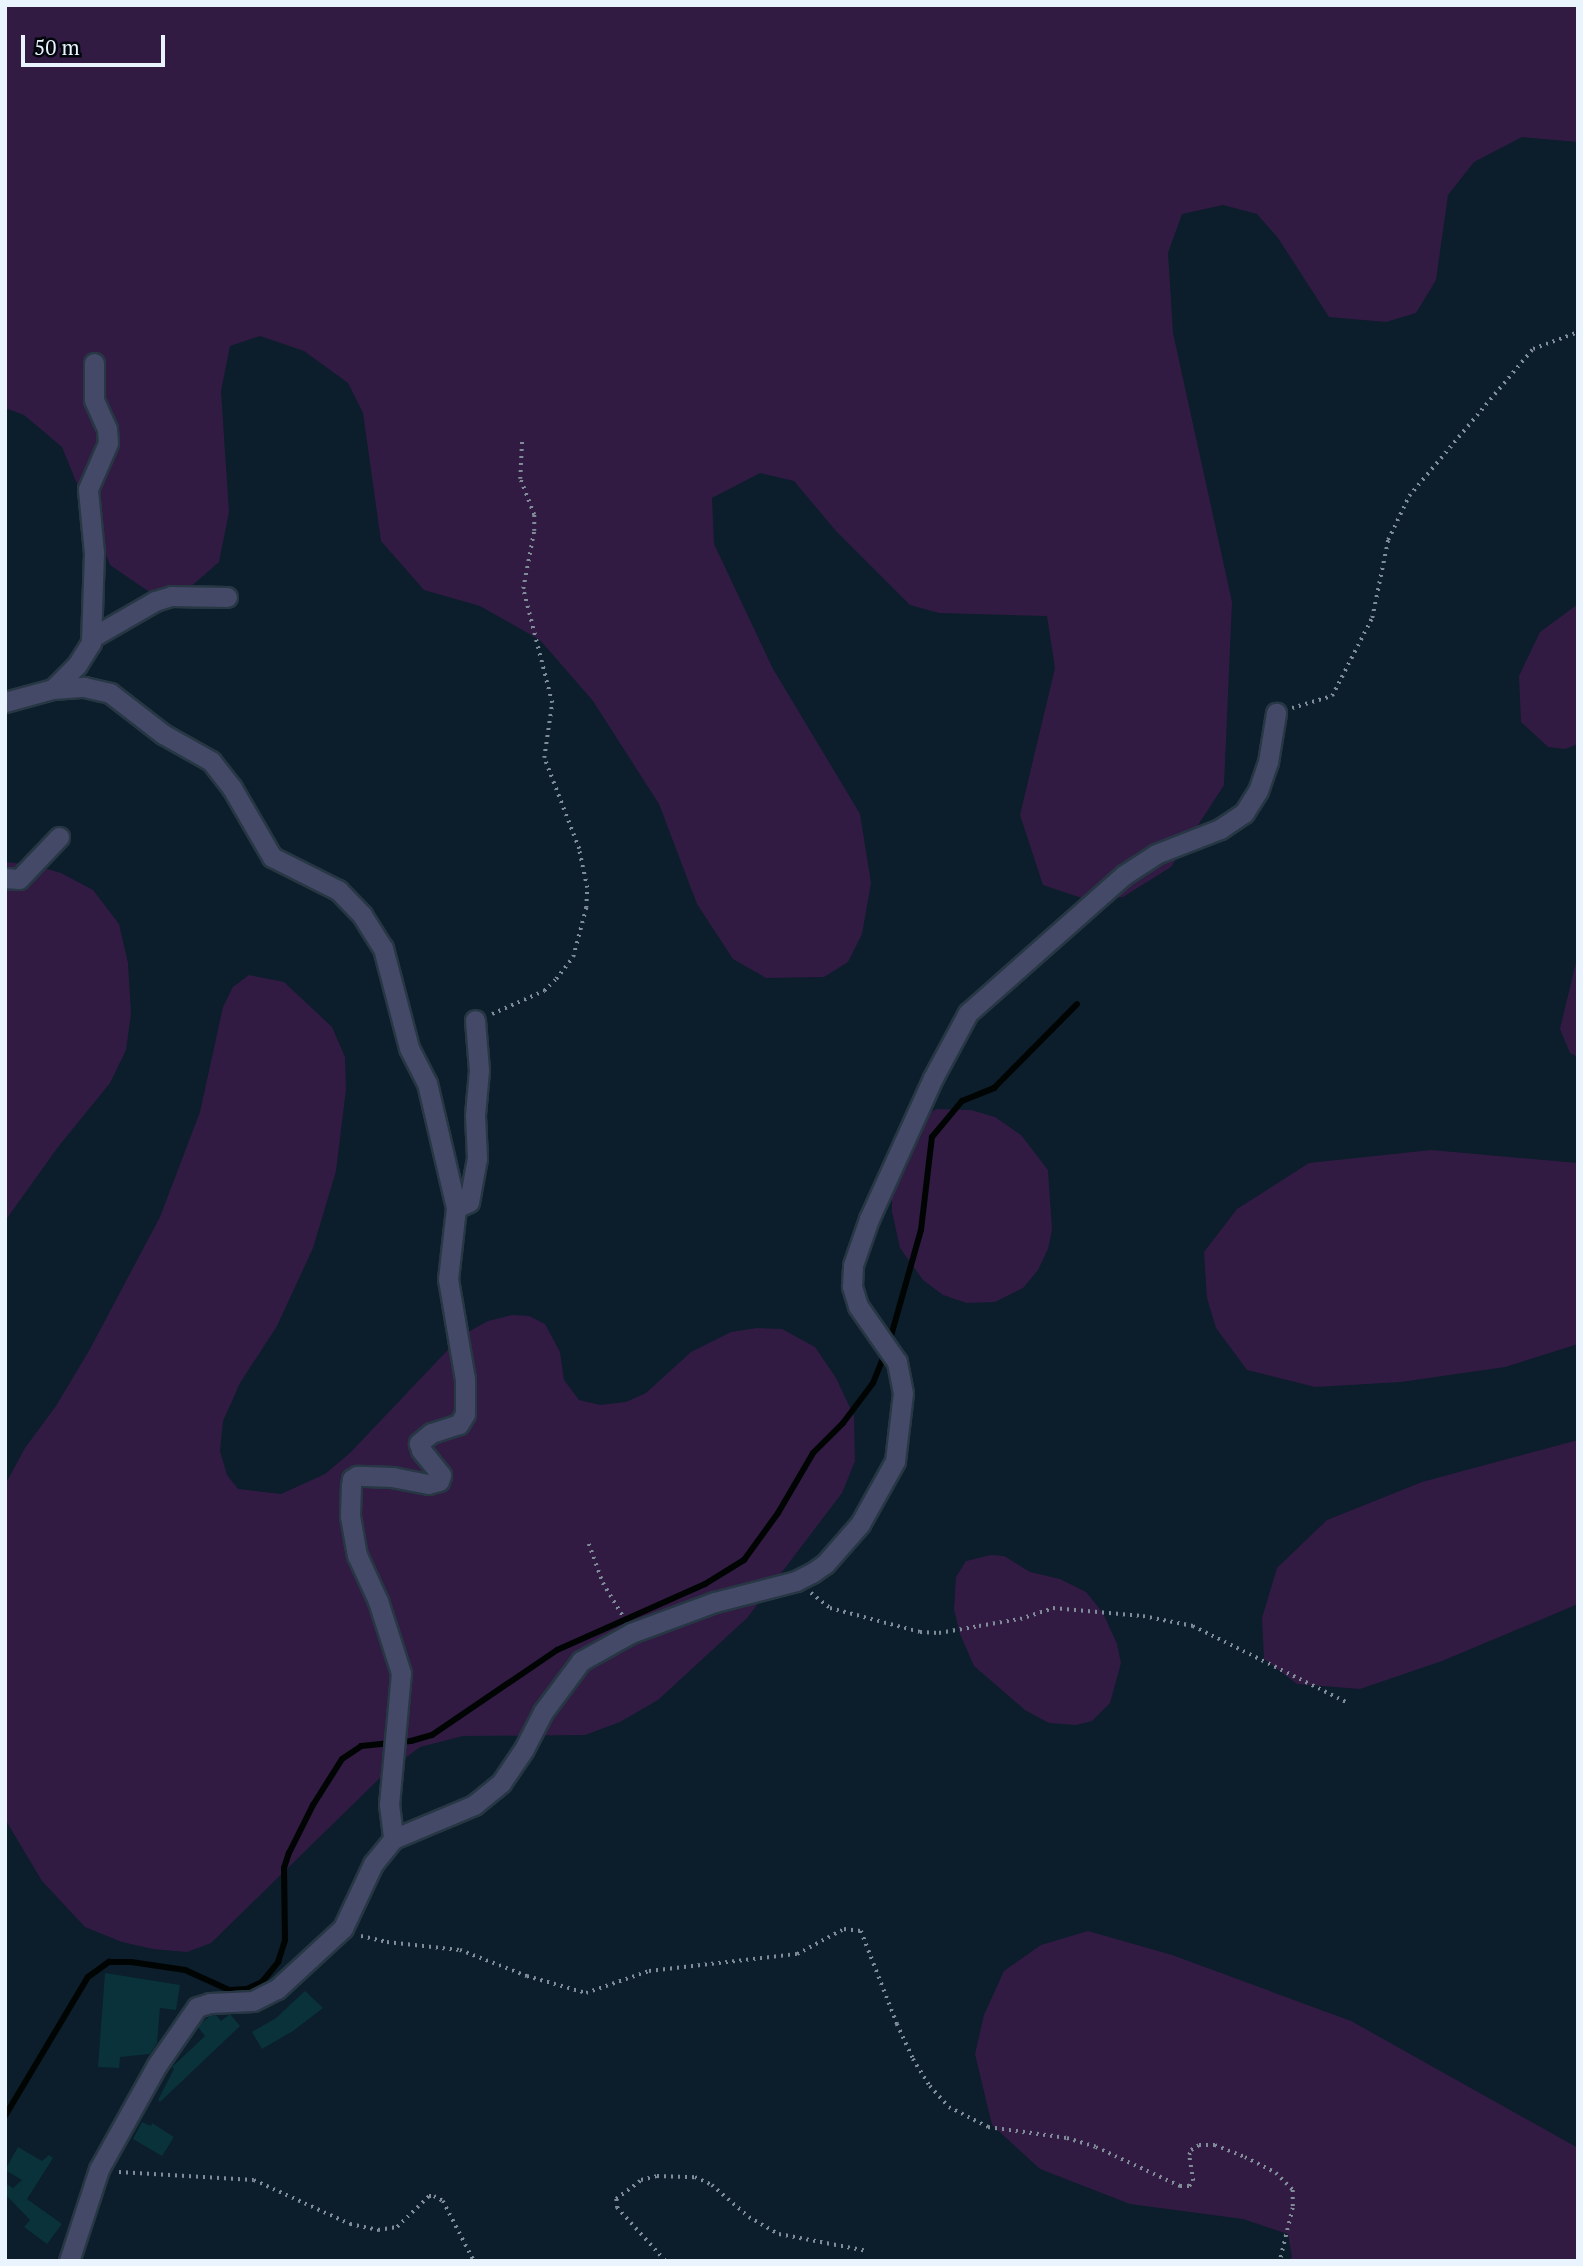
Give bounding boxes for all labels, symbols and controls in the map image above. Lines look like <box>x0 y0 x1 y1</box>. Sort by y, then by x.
scale bar <box>24 21 168 65</box>
text: 50 m <box>34 33 80 61</box>

